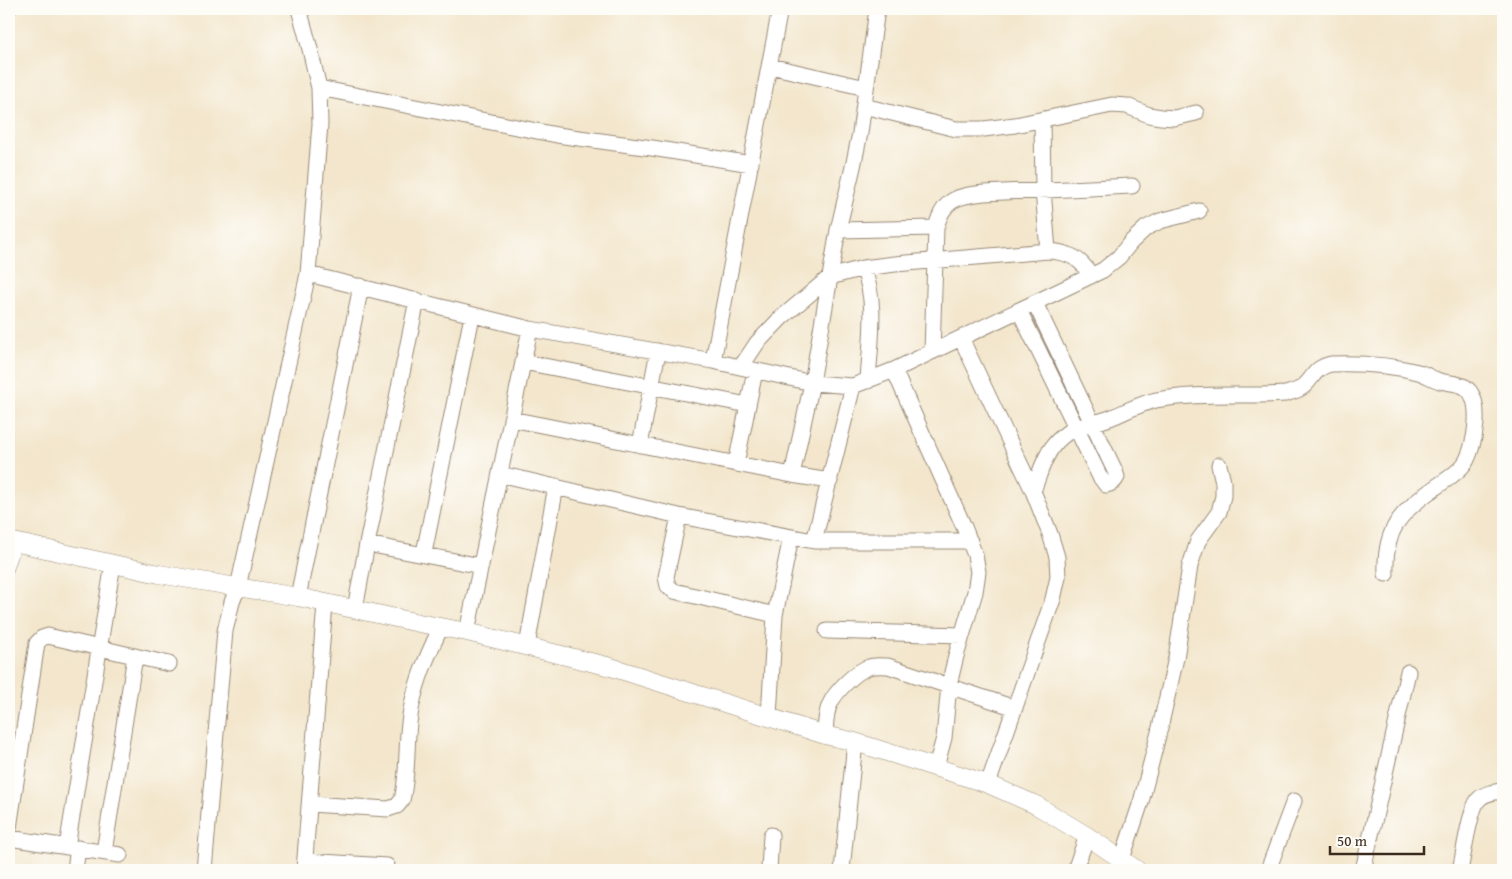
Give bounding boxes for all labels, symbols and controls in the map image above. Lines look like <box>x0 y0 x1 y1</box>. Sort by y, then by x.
scale bar <box>1330 824 1423 856</box>
text: 50 m <box>1337 830 1368 851</box>

